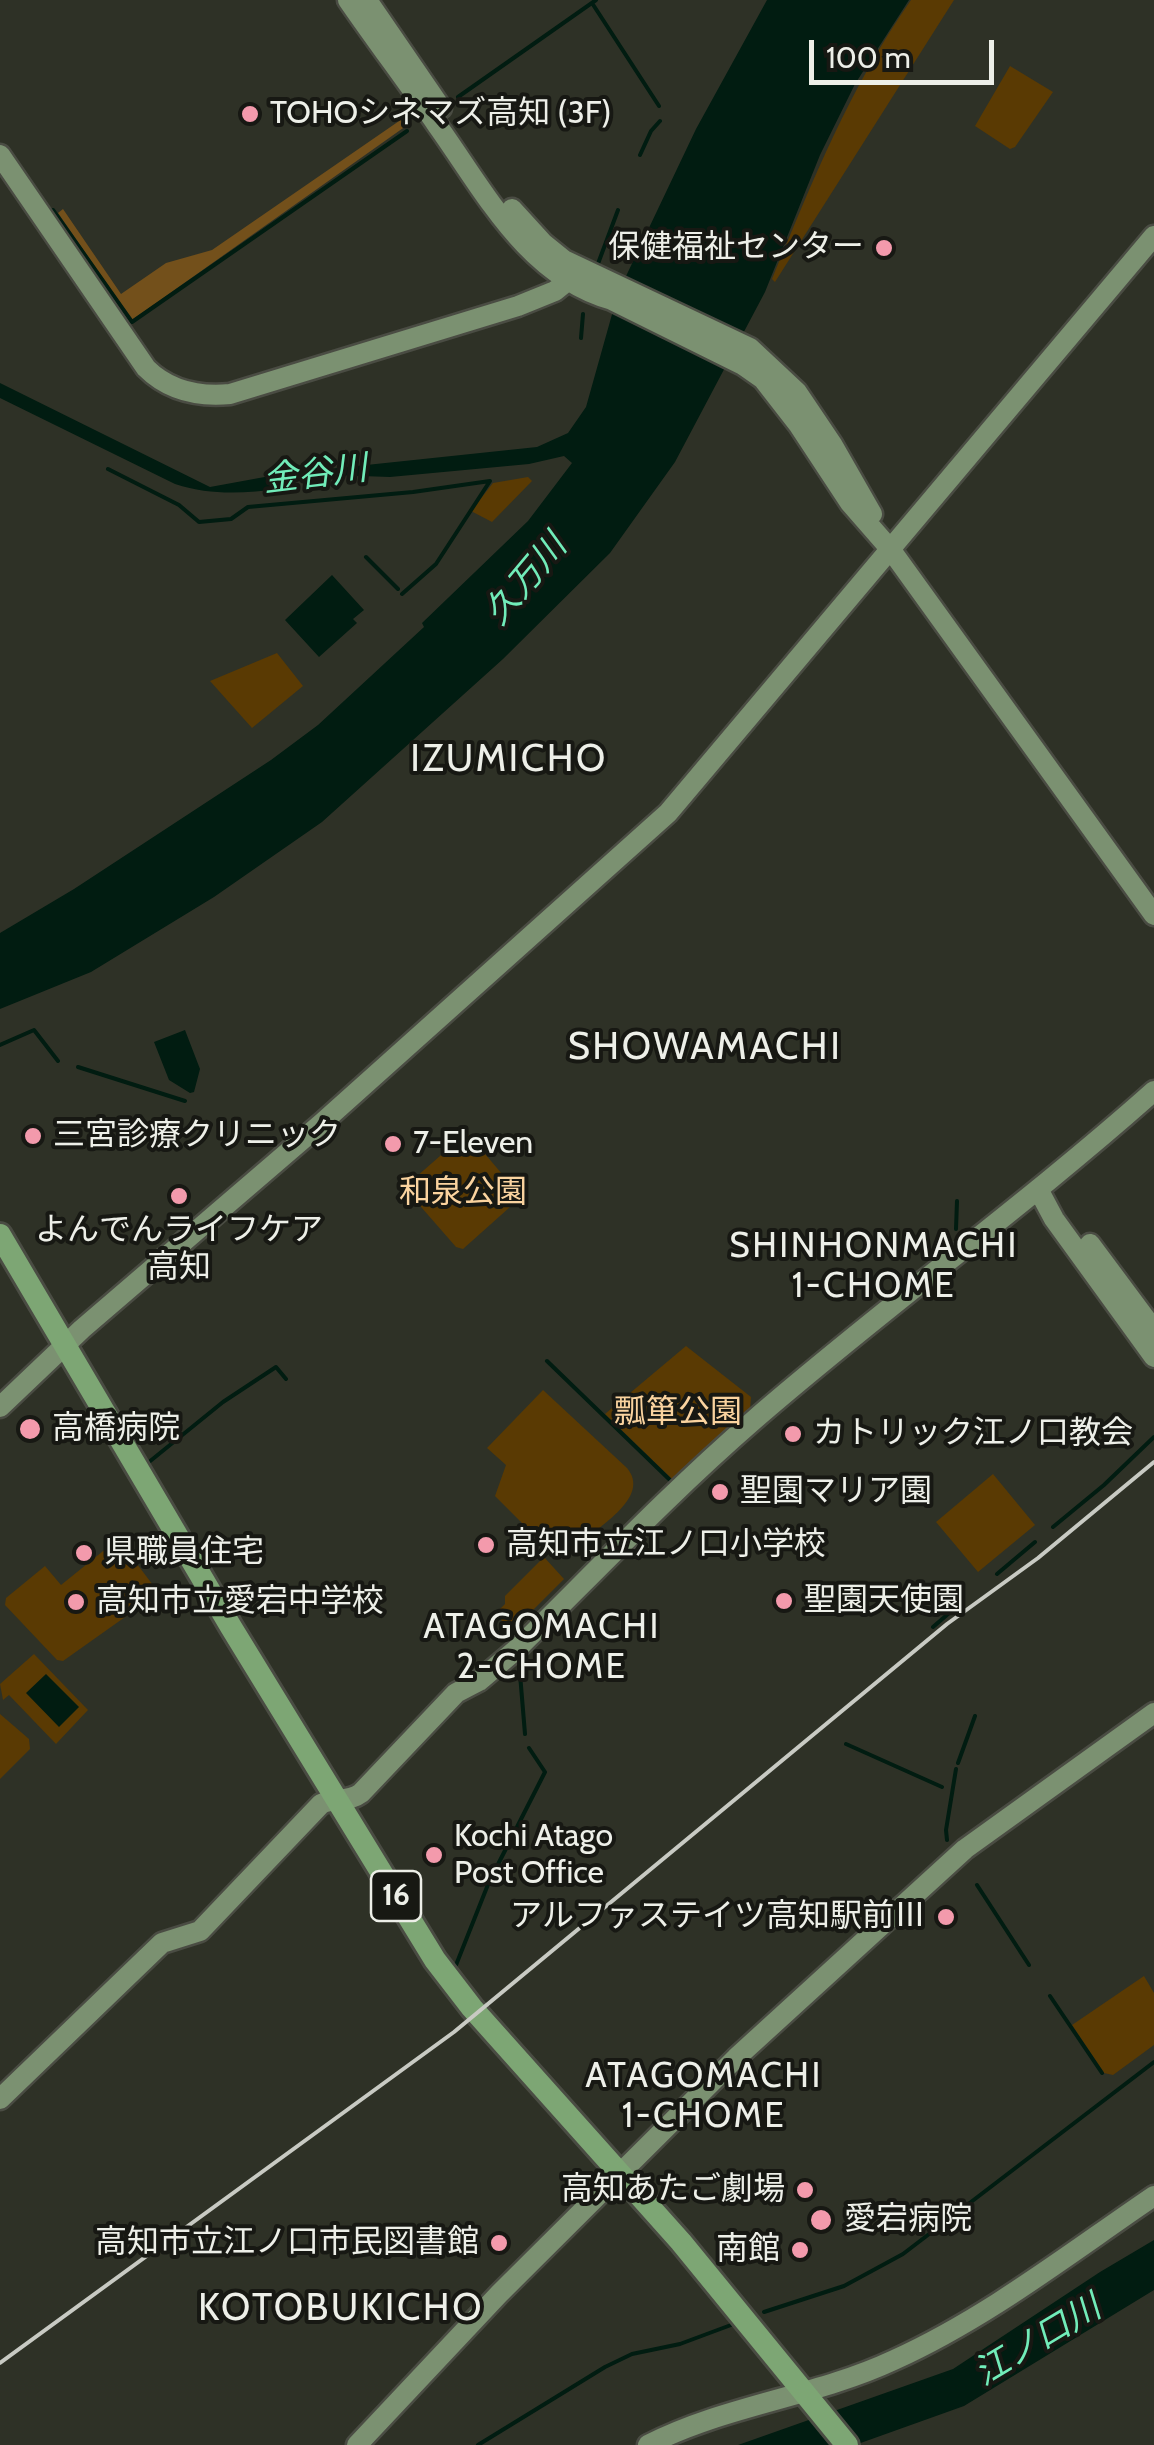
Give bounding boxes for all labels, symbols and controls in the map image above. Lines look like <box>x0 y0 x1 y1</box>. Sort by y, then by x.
scale bar <box>814 20 999 82</box>
text: 100 m <box>826 39 911 76</box>
place label: TOHOシネマズ高知 (3F) <box>270 95 611 133</box>
marker: TOHOシネマズ高知 (3F) <box>239 103 261 125</box>
place label: 保健福祉センター <box>608 229 864 267</box>
marker: 保健福祉センター <box>873 237 895 259</box>
water label: 金谷川 <box>260 448 370 502</box>
water label: 久万川 <box>476 526 576 634</box>
district label: IZUMICHO <box>410 737 608 783</box>
district label: SHOWAMACHI <box>568 1025 842 1071</box>
place label: 三宮診療クリニック <box>53 1117 341 1155</box>
marker: 三宮診療クリニック <box>22 1125 44 1147</box>
place label: 7-Eleven <box>413 1125 533 1163</box>
marker: 7-Eleven <box>382 1133 404 1155</box>
park label: 和泉公園 <box>399 1174 527 1212</box>
marker: よんでんライフケア 高知 <box>168 1185 190 1207</box>
place label: よんでんライフケア 高知 <box>35 1212 323 1287</box>
district label: SHINHONMACHI 1-CHOME <box>729 1226 1019 1308</box>
park label: 瓢箪公園 <box>614 1394 742 1432</box>
place label: 高橋病院 <box>52 1410 180 1448</box>
place label: カトリック江ノ口教会 <box>813 1415 1133 1453</box>
marker: 高橋病院 <box>17 1416 43 1442</box>
marker: カトリック江ノ口教会 <box>782 1423 804 1445</box>
place label: 聖園マリア園 <box>740 1473 932 1511</box>
marker: 聖園マリア園 <box>709 1481 731 1503</box>
place label: 高知市立江ノ口小学校 <box>506 1526 826 1564</box>
place label: 県職員住宅 <box>104 1534 264 1572</box>
marker: 高知市立江ノ口小学校 <box>475 1534 497 1556</box>
marker: 県職員住宅 <box>73 1542 95 1564</box>
place label: 聖園天使園 <box>804 1582 964 1620</box>
place label: 高知市立愛宕中学校 <box>96 1583 384 1621</box>
marker: 聖園天使園 <box>773 1590 795 1612</box>
marker: 高知市立愛宕中学校 <box>65 1591 87 1613</box>
district label: ATAGOMACHI 2-CHOME <box>423 1607 661 1689</box>
place label: Kochi Atago Post Office <box>454 1818 613 1893</box>
marker: Kochi Atago Post Office <box>423 1844 445 1866</box>
road number: 16 <box>371 1871 421 1921</box>
place label: アルファステイツ高知駅前Ⅲ <box>510 1898 926 1936</box>
marker: アルファステイツ高知駅前Ⅲ <box>935 1906 957 1928</box>
district label: ATAGOMACHI 1-CHOME <box>585 2056 823 2138</box>
place label: 高知あたご劇場 <box>561 2171 785 2209</box>
marker: 高知あたご劇場 <box>794 2179 816 2201</box>
place label: 愛宕病院 <box>844 2201 972 2239</box>
marker: 愛宕病院 <box>808 2207 834 2233</box>
place label: 高知市立江ノ口市民図書館 <box>95 2224 479 2262</box>
place label: 南館 <box>716 2231 780 2269</box>
marker: 高知市立江ノ口市民図書館 <box>488 2232 510 2254</box>
marker: 南館 <box>789 2239 811 2261</box>
district label: KOTOBUKICHO <box>198 2286 484 2332</box>
water label: 江ノ口川 <box>967 2287 1109 2395</box>

